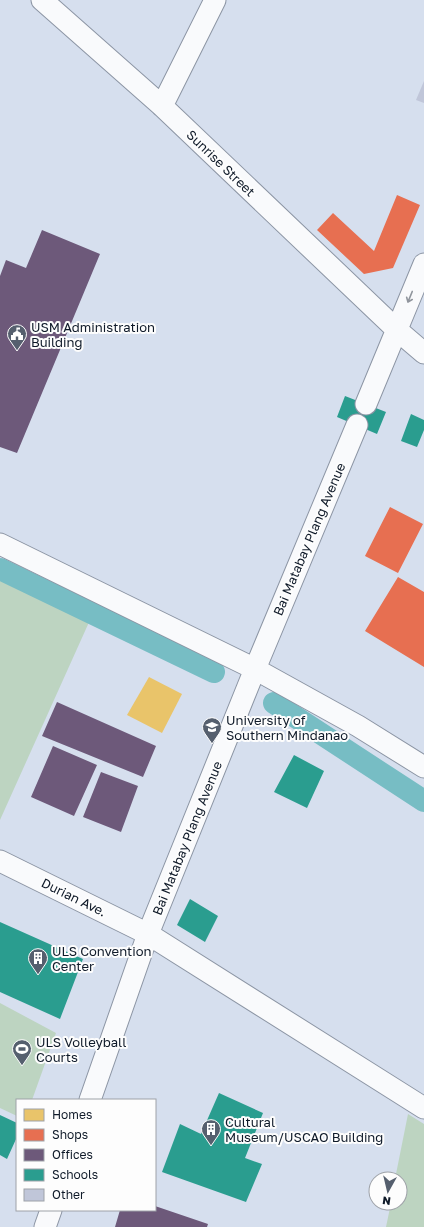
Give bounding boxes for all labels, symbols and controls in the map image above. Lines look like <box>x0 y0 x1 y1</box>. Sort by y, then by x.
street label: Sunrise Street <box>183 126 259 200</box>
one-way arrow <box>406 291 414 303</box>
place label: USM Administration Building <box>31 319 155 350</box>
public building icon: USM Administration Building <box>6 323 28 351</box>
street label: Bai Matabay Plang Avenue <box>269 460 349 618</box>
place label: University of Southern Mindanao <box>226 712 348 743</box>
school or university icon: University of Southern Mindanao <box>201 716 223 744</box>
street label: Bai Matabay Plang Avenue <box>149 759 225 917</box>
street label: Durian Ave. <box>39 874 109 920</box>
place label: ULS Convention Center <box>52 943 152 974</box>
building icon: ULS Convention Center <box>27 947 49 975</box>
place label: ULS Volleyball Courts <box>36 1034 126 1065</box>
sports icon: ULS Volleyball Courts <box>11 1038 33 1066</box>
legend <box>16 1099 156 1211</box>
text: Homes <box>52 1107 92 1122</box>
place label: Cultural Museum/USCAO Building <box>225 1114 383 1145</box>
building icon: Cultural Museum/USCAO Building <box>200 1118 222 1146</box>
text: Shops <box>52 1127 88 1142</box>
text: Offices <box>52 1147 93 1162</box>
text: Schools <box>52 1167 98 1182</box>
north arrow <box>368 1171 408 1211</box>
text: Other <box>52 1187 85 1202</box>
text: N <box>381 1194 392 1208</box>

